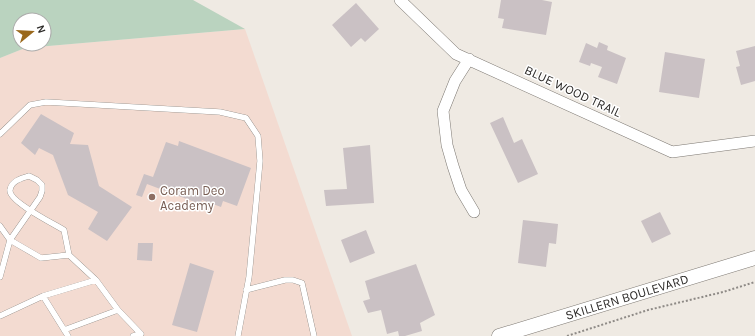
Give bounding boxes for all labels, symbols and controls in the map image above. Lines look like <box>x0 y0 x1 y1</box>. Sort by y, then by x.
north arrow <box>12 12 52 52</box>
text: N <box>34 23 48 35</box>
street label: BLUE WOOD TRAIL <box>522 62 624 120</box>
place label: Coram Deo Academy <box>160 183 225 213</box>
marker: Coram Deo Academy <box>147 192 157 202</box>
street label: SKILLERN BOULEVARD <box>564 271 690 323</box>

